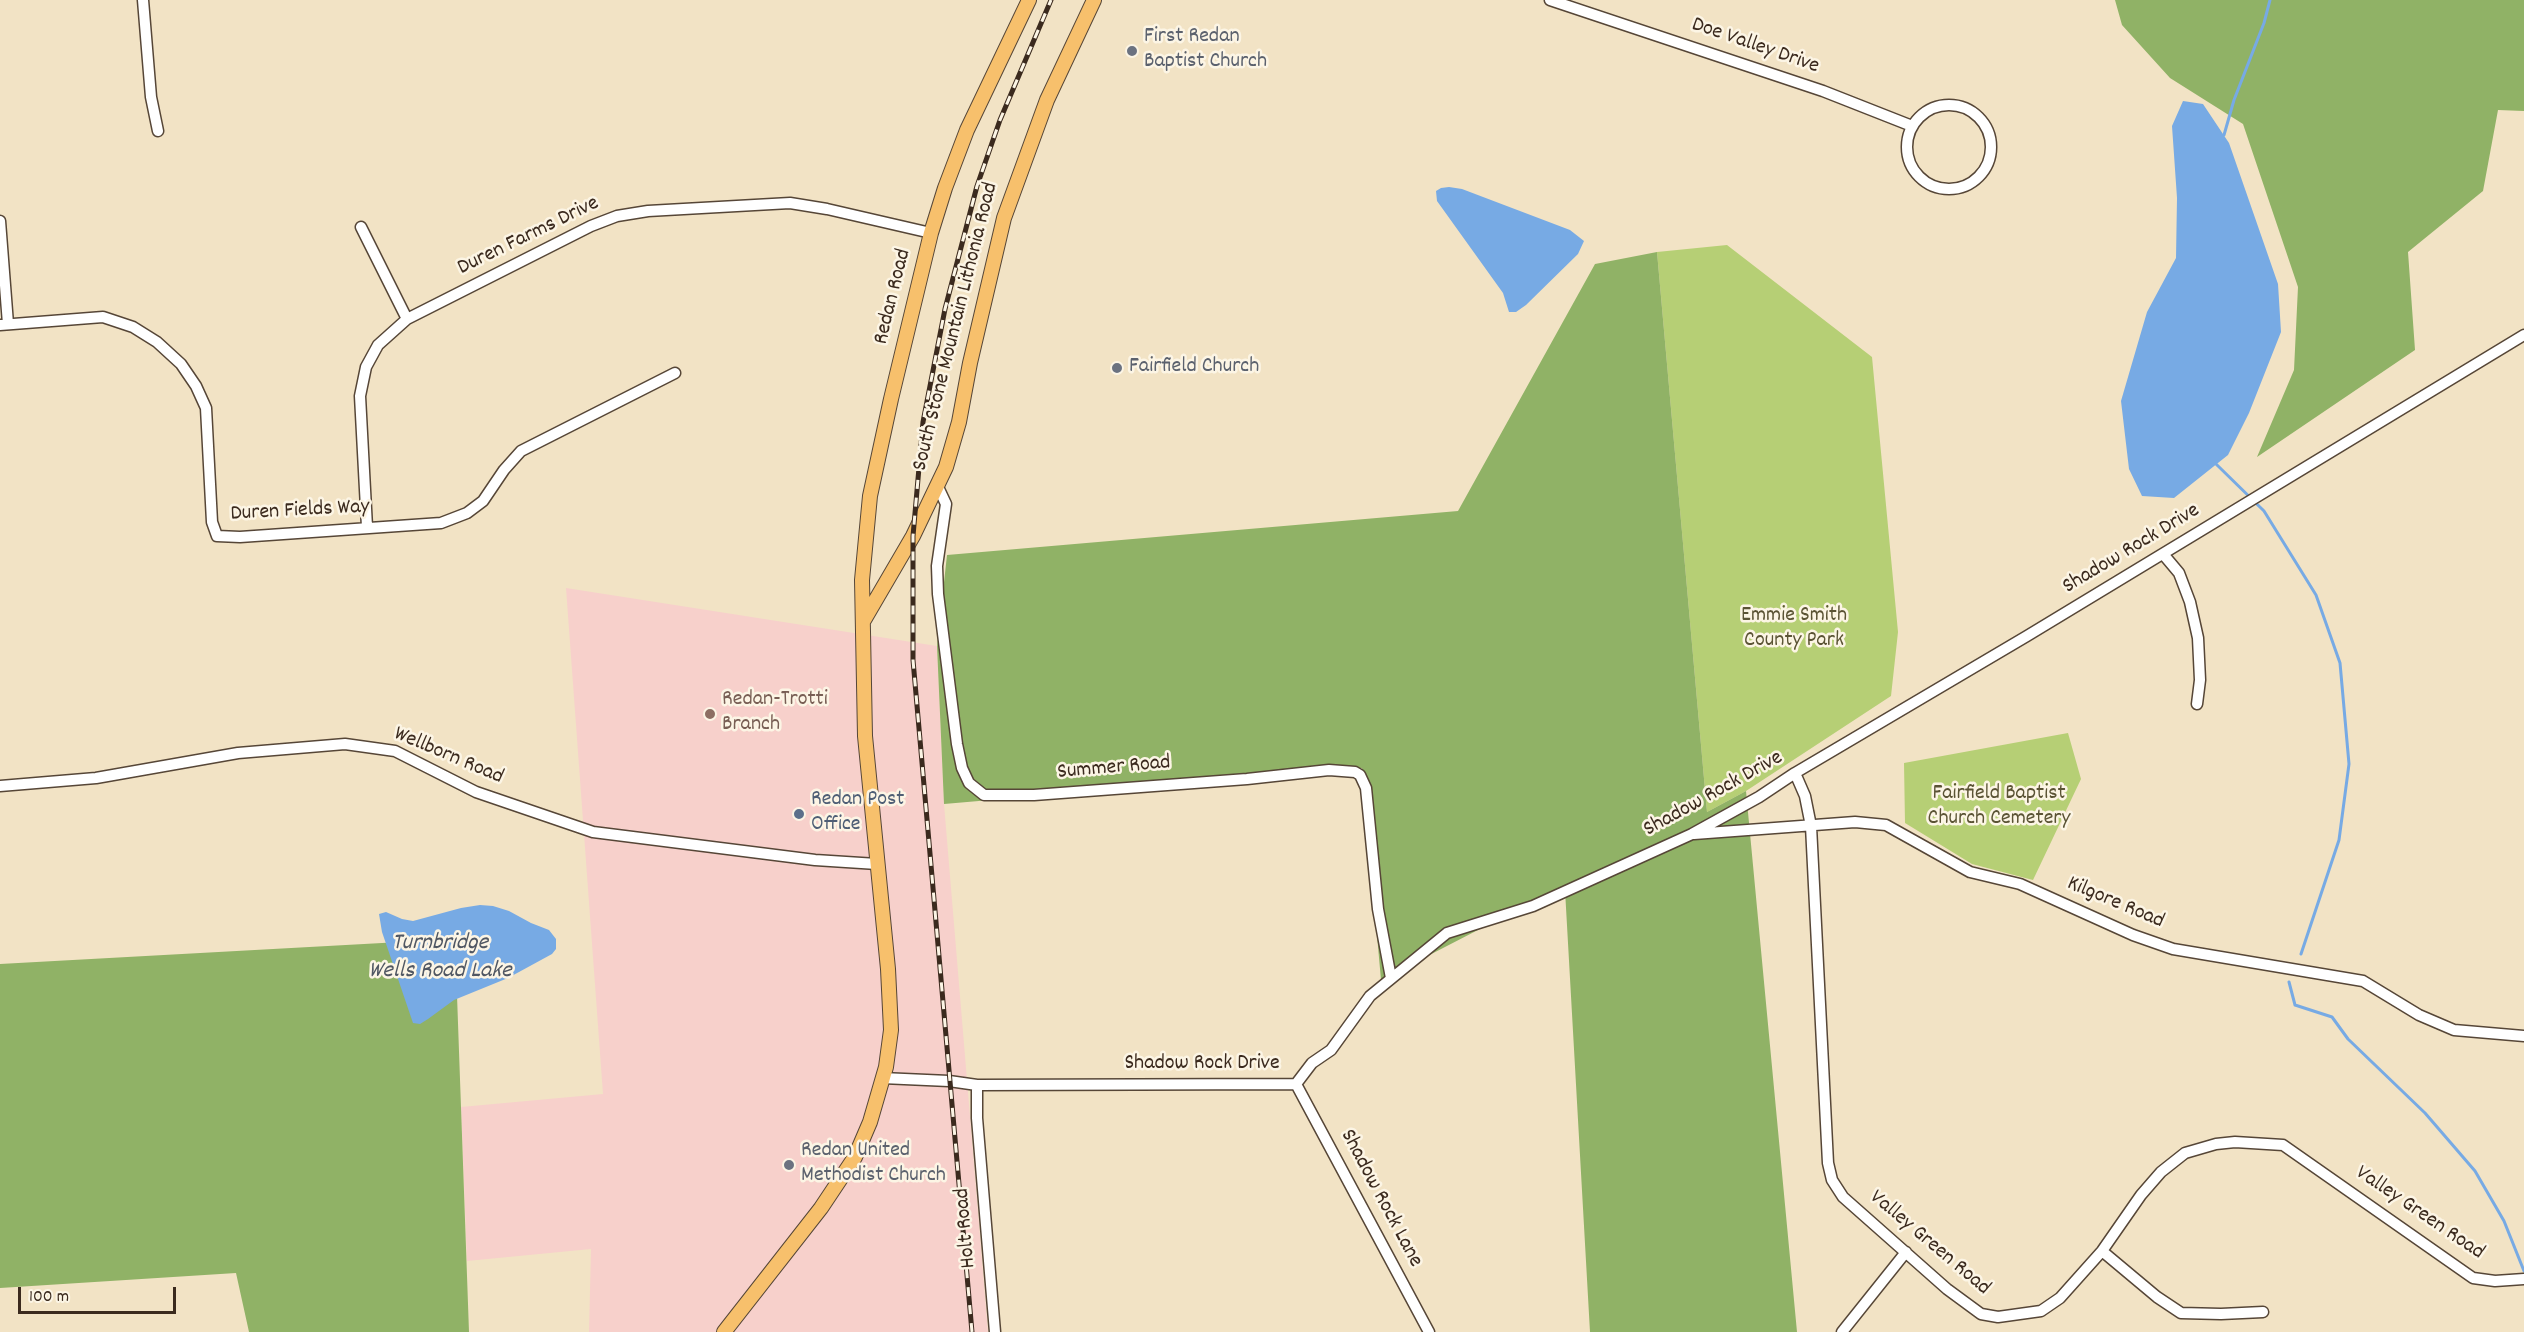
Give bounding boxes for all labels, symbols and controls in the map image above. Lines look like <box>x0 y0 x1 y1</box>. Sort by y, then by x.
street label: Doe Valley Drive <box>1688 13 1822 81</box>
place label: First Redan Baptist Church <box>1144 25 1267 76</box>
marker: First Redan Baptist Church <box>1125 44 1139 58</box>
street label: South Stone Mountain Lithonia Road <box>908 180 1006 474</box>
street label: Duren Farms Drive <box>454 191 604 283</box>
street label: Redan Road <box>869 247 919 347</box>
place label: Fairfield Church <box>1129 355 1259 381</box>
marker: Fairfield Church <box>1110 361 1124 375</box>
street label: Duren Fields Way <box>230 495 370 529</box>
street label: Shadow Rock Drive <box>2059 499 2205 601</box>
park label: Emmie Smith County Park <box>1741 604 1847 656</box>
place label: Redan-Trotti Branch <box>722 688 828 740</box>
marker: Redan-Trotti Branch <box>703 707 717 721</box>
street label: Wellborn Road <box>389 722 507 792</box>
street label: Shadow Rock Drive <box>1640 746 1788 844</box>
street label: Summer Road <box>1056 751 1172 787</box>
park label: Fairfield Baptist Church Cemetery <box>1928 782 2070 834</box>
place label: Redan Post Office <box>811 788 904 840</box>
marker: Redan Post Office <box>792 807 806 821</box>
street label: Kilgore Road <box>2062 872 2168 936</box>
water label: Turnbridge Wells Road Lake <box>368 931 512 987</box>
street label: Shadow Rock Drive <box>1124 1052 1280 1078</box>
street label: Shadow Rock Lane <box>1333 1126 1427 1272</box>
place label: Redan United Methodist Church <box>801 1139 946 1190</box>
marker: Redan United Methodist Church <box>782 1158 796 1172</box>
street label: Valley Green Road <box>2349 1161 2489 1267</box>
street label: Valley Green Road <box>1863 1186 1995 1302</box>
street label: Holt Road <box>950 1187 984 1269</box>
scale bar <box>21 1275 178 1313</box>
text: 100 m <box>29 1285 69 1310</box>

